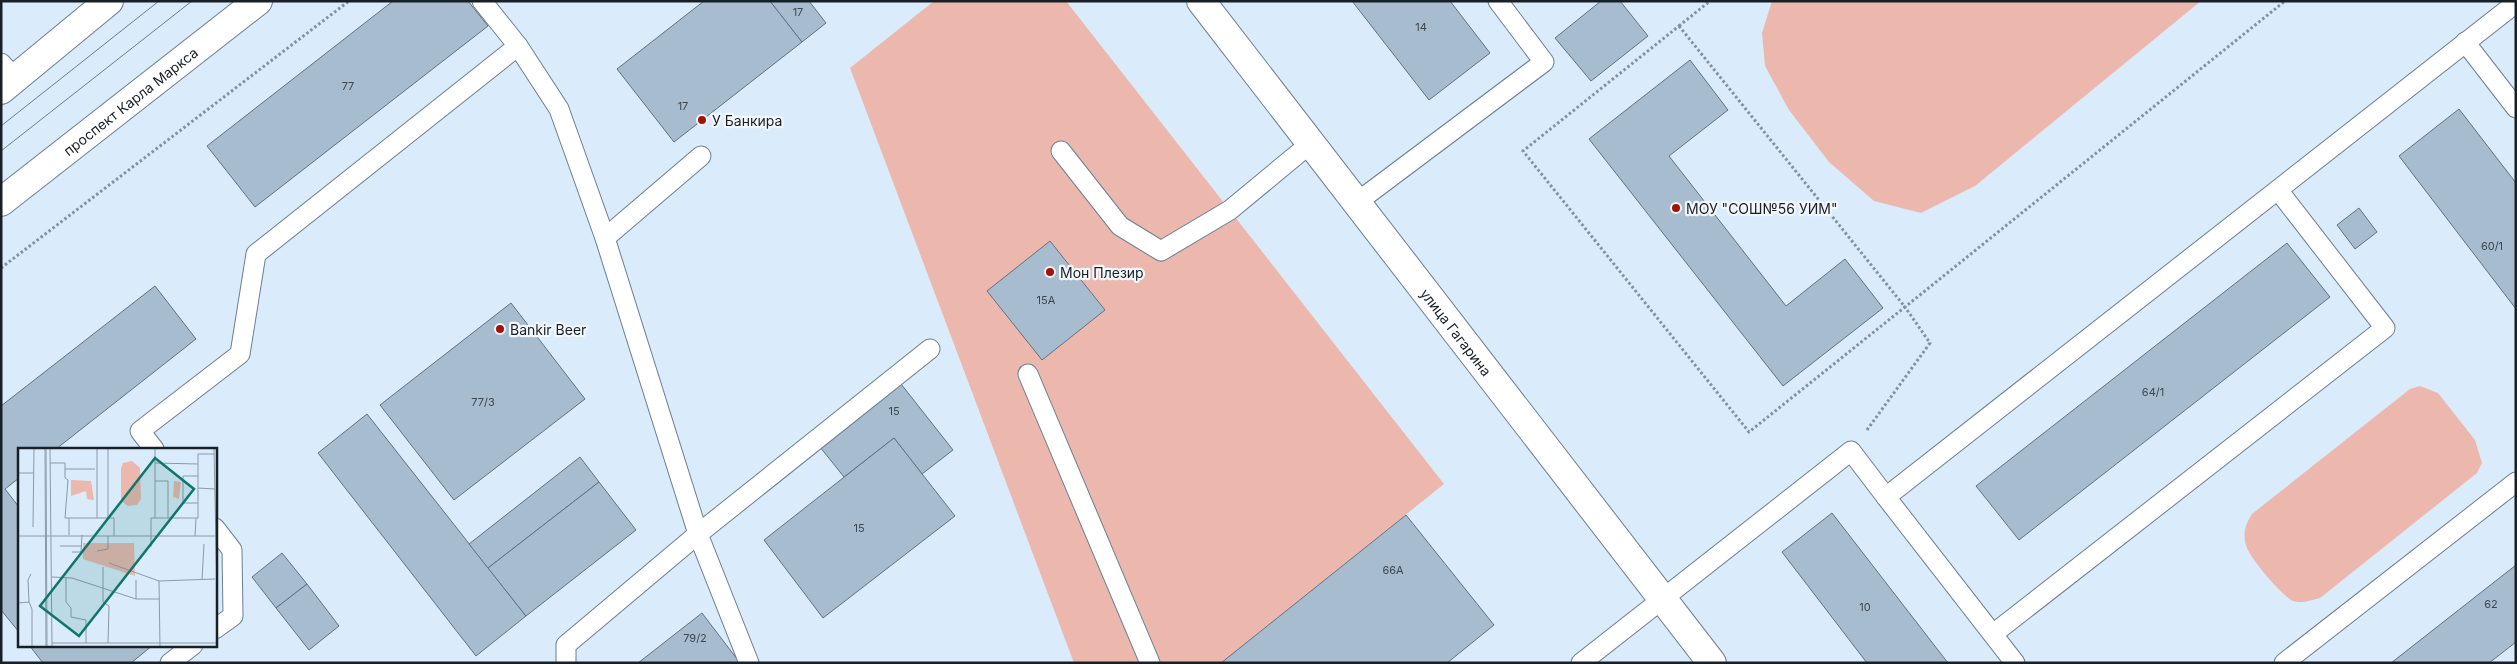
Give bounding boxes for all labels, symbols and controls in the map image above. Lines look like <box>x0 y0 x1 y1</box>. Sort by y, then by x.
house number: 17 <box>793 5 803 19</box>
house number: 14 <box>1415 20 1427 34</box>
street label: проспект Карла Маркса <box>60 43 201 159</box>
house number: 77 <box>342 79 354 93</box>
house number: 17 <box>678 99 688 113</box>
place label: У Банкира <box>712 112 782 129</box>
marker: У Банкира <box>696 114 708 126</box>
place label: МОУ "СОШ№56 УИМ" <box>1686 200 1837 217</box>
marker: МОУ "СОШ№56 УИМ" <box>1670 202 1682 214</box>
house number: 60/1 <box>2481 239 2503 253</box>
place label: Мон Плезир <box>1060 264 1144 281</box>
marker: Мон Плезир <box>1044 266 1056 278</box>
street label: улица Гагарина <box>1417 285 1495 379</box>
house number: 15А <box>1037 293 1056 307</box>
place label: Bankir Beer <box>510 321 586 338</box>
marker: Bankir Beer <box>494 323 506 335</box>
house number: 64/1 <box>2142 385 2164 399</box>
house number: 77/3 <box>471 395 495 409</box>
house number: 15 <box>888 404 900 418</box>
inset map <box>18 448 216 646</box>
house number: 15 <box>853 521 865 535</box>
house number: 66А <box>1382 563 1404 577</box>
house number: 62 <box>2484 597 2498 611</box>
house number: 10 <box>1859 600 1871 614</box>
house number: 79/2 <box>683 631 707 645</box>

